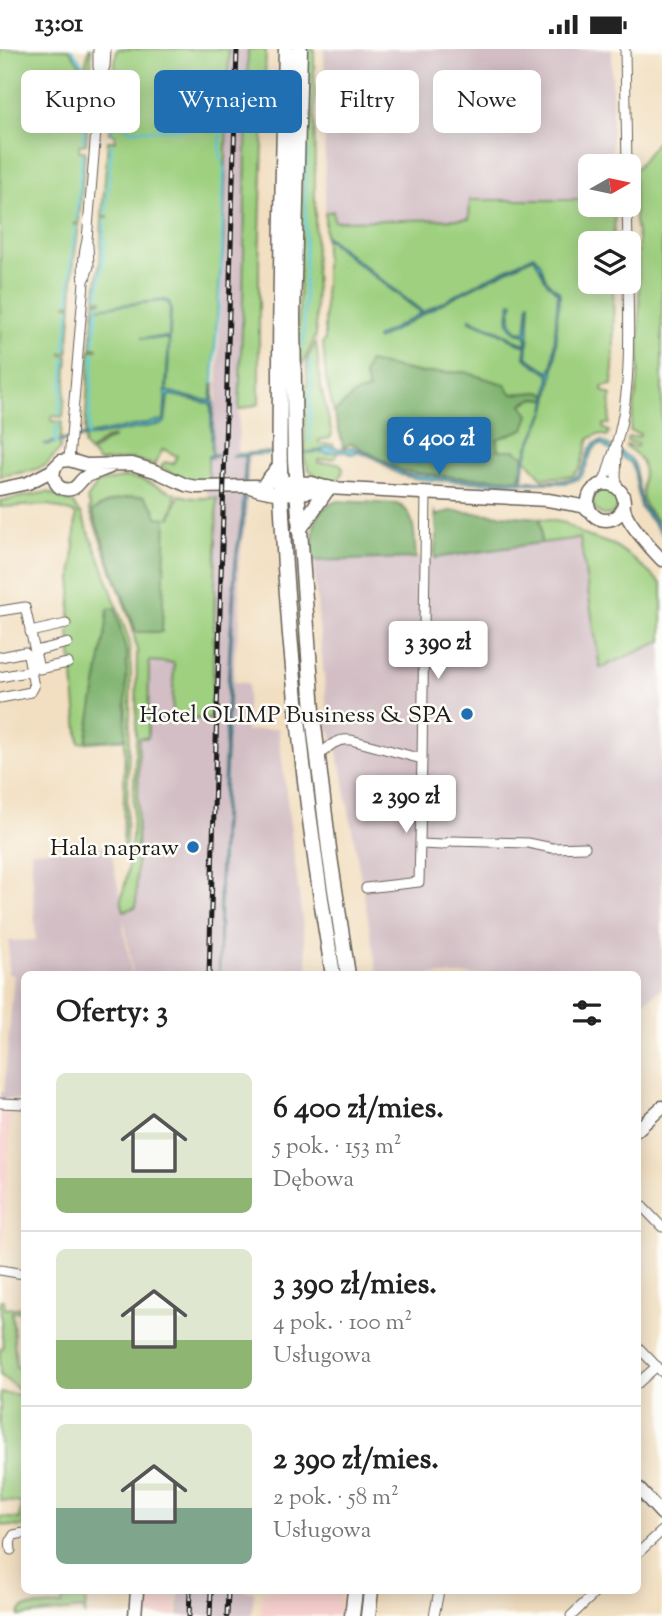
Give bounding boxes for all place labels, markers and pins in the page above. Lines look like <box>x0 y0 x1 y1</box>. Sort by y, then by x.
pin: 6 400 zł <box>367 417 511 477</box>
pin: 3 390 zł <box>366 621 510 681</box>
place label: Hotel OLIMP Business & SPA <box>139 699 453 733</box>
marker: Hotel OLIMP Business & SPA <box>459 706 475 722</box>
pin: 2 390 zł <box>334 775 478 835</box>
place label: Hala napraw <box>50 832 179 866</box>
marker: Hala napraw <box>185 839 201 855</box>

